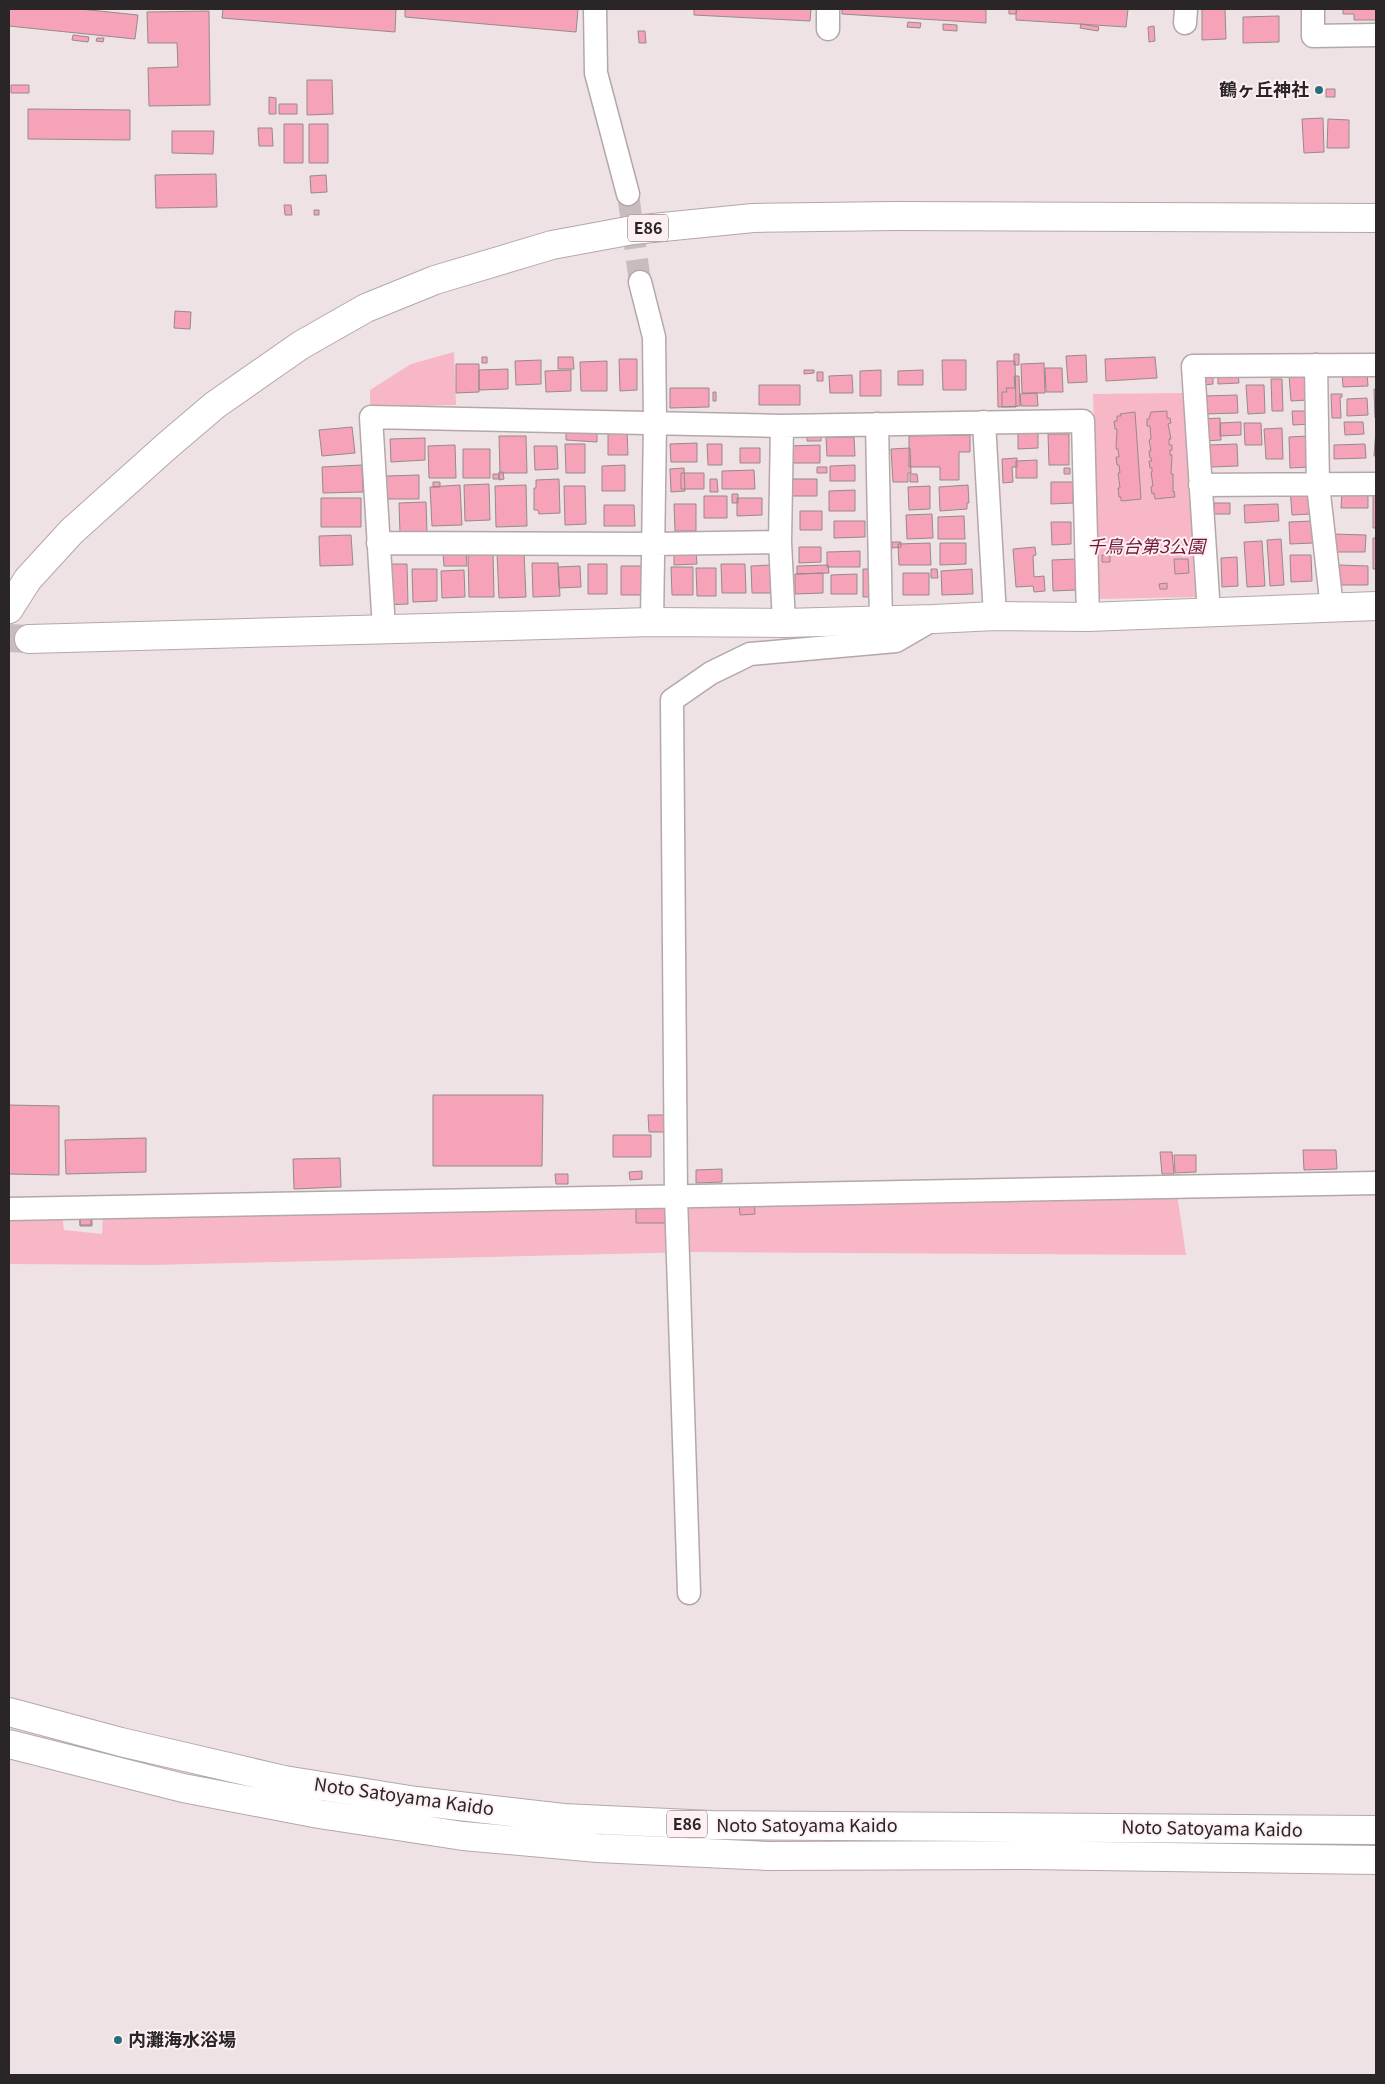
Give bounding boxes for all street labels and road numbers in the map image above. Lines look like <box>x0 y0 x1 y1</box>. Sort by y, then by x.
road number: E86 <box>628 214 668 242</box>
street label: Noto Satoyama Kaido <box>313 1770 496 1821</box>
road number: E86 <box>667 1810 707 1838</box>
street label: Noto Satoyama Kaido <box>716 1811 898 1837</box>
street label: Noto Satoyama Kaido <box>1121 1812 1303 1842</box>

